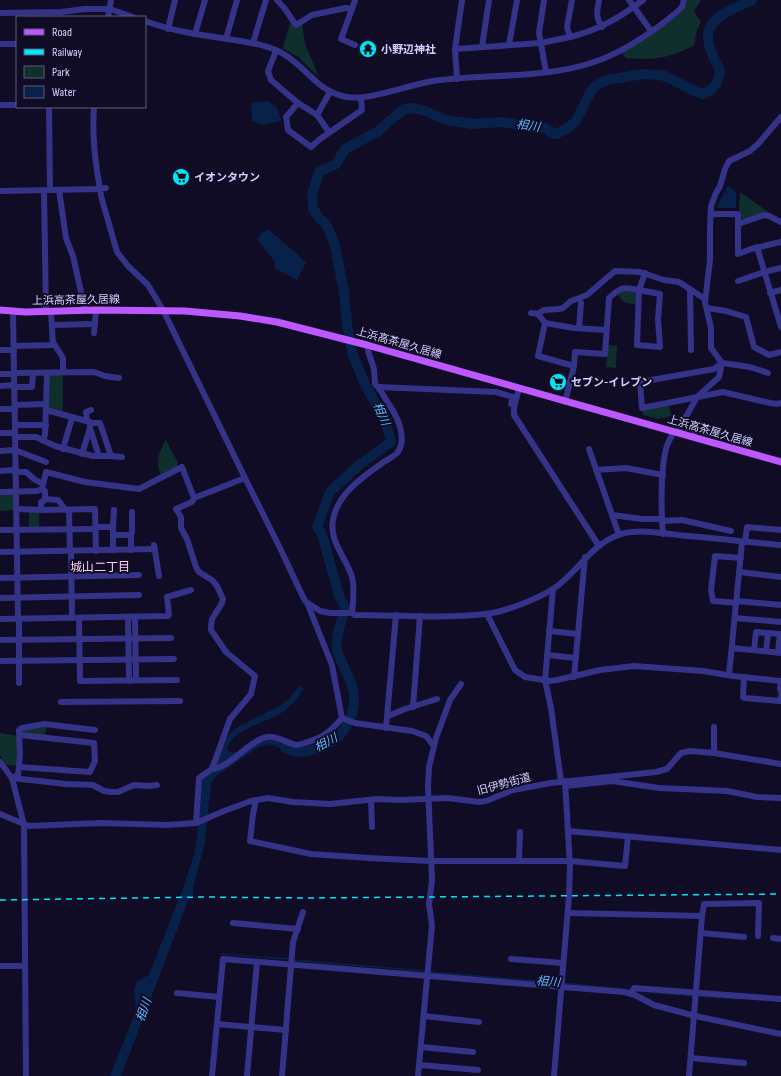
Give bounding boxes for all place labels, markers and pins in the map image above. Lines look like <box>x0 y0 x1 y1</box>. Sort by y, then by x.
temple icon: 小野辺神社 <box>358 39 378 59</box>
place label: 小野辺神社 <box>381 43 436 56</box>
supermarket icon: イオンタウン <box>171 167 191 187</box>
place label: イオンタウン <box>194 171 260 184</box>
supermarket icon: セブン-イレブン <box>548 372 568 392</box>
place label: セブン-イレブン <box>571 376 652 389</box>

